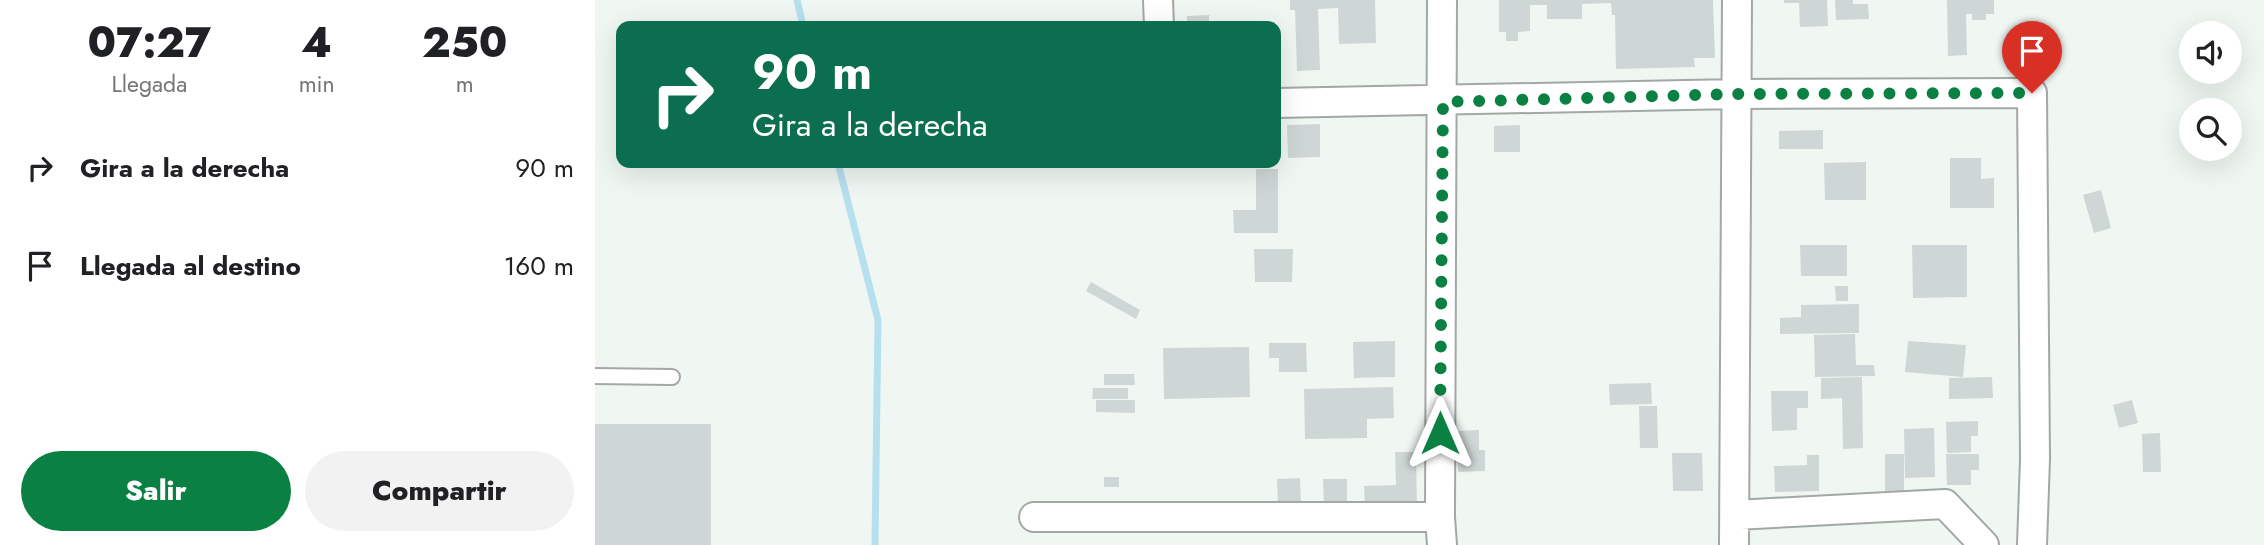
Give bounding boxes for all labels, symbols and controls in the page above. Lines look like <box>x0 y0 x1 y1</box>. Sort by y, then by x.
text: 07:27 <box>87 12 211 73</box>
text: 4 <box>301 12 332 73</box>
text: 250 <box>422 12 507 73</box>
pin <box>2002 21 2062 93</box>
map controls <box>2179 21 2242 161</box>
button: sound <box>2179 21 2242 84</box>
icon: arrive <box>2013 32 2051 70</box>
text: 90 m <box>752 37 872 107</box>
icon: right <box>637 49 728 140</box>
text: Llegada <box>111 67 187 101</box>
text: min <box>299 67 335 101</box>
text: m <box>456 67 474 101</box>
button: search <box>2179 98 2242 161</box>
text: Gira a la derecha <box>752 102 988 148</box>
icon: right <box>21 149 59 187</box>
text: Gira a la derecha <box>80 149 289 187</box>
text: 90 m <box>515 149 574 187</box>
icon: arrive <box>21 247 59 285</box>
text: Llegada al destino <box>80 247 301 285</box>
text: 160 m <box>504 247 574 285</box>
position arrow <box>1403 396 1477 470</box>
button: Salir <box>21 451 291 531</box>
button: Compartir <box>305 451 574 531</box>

